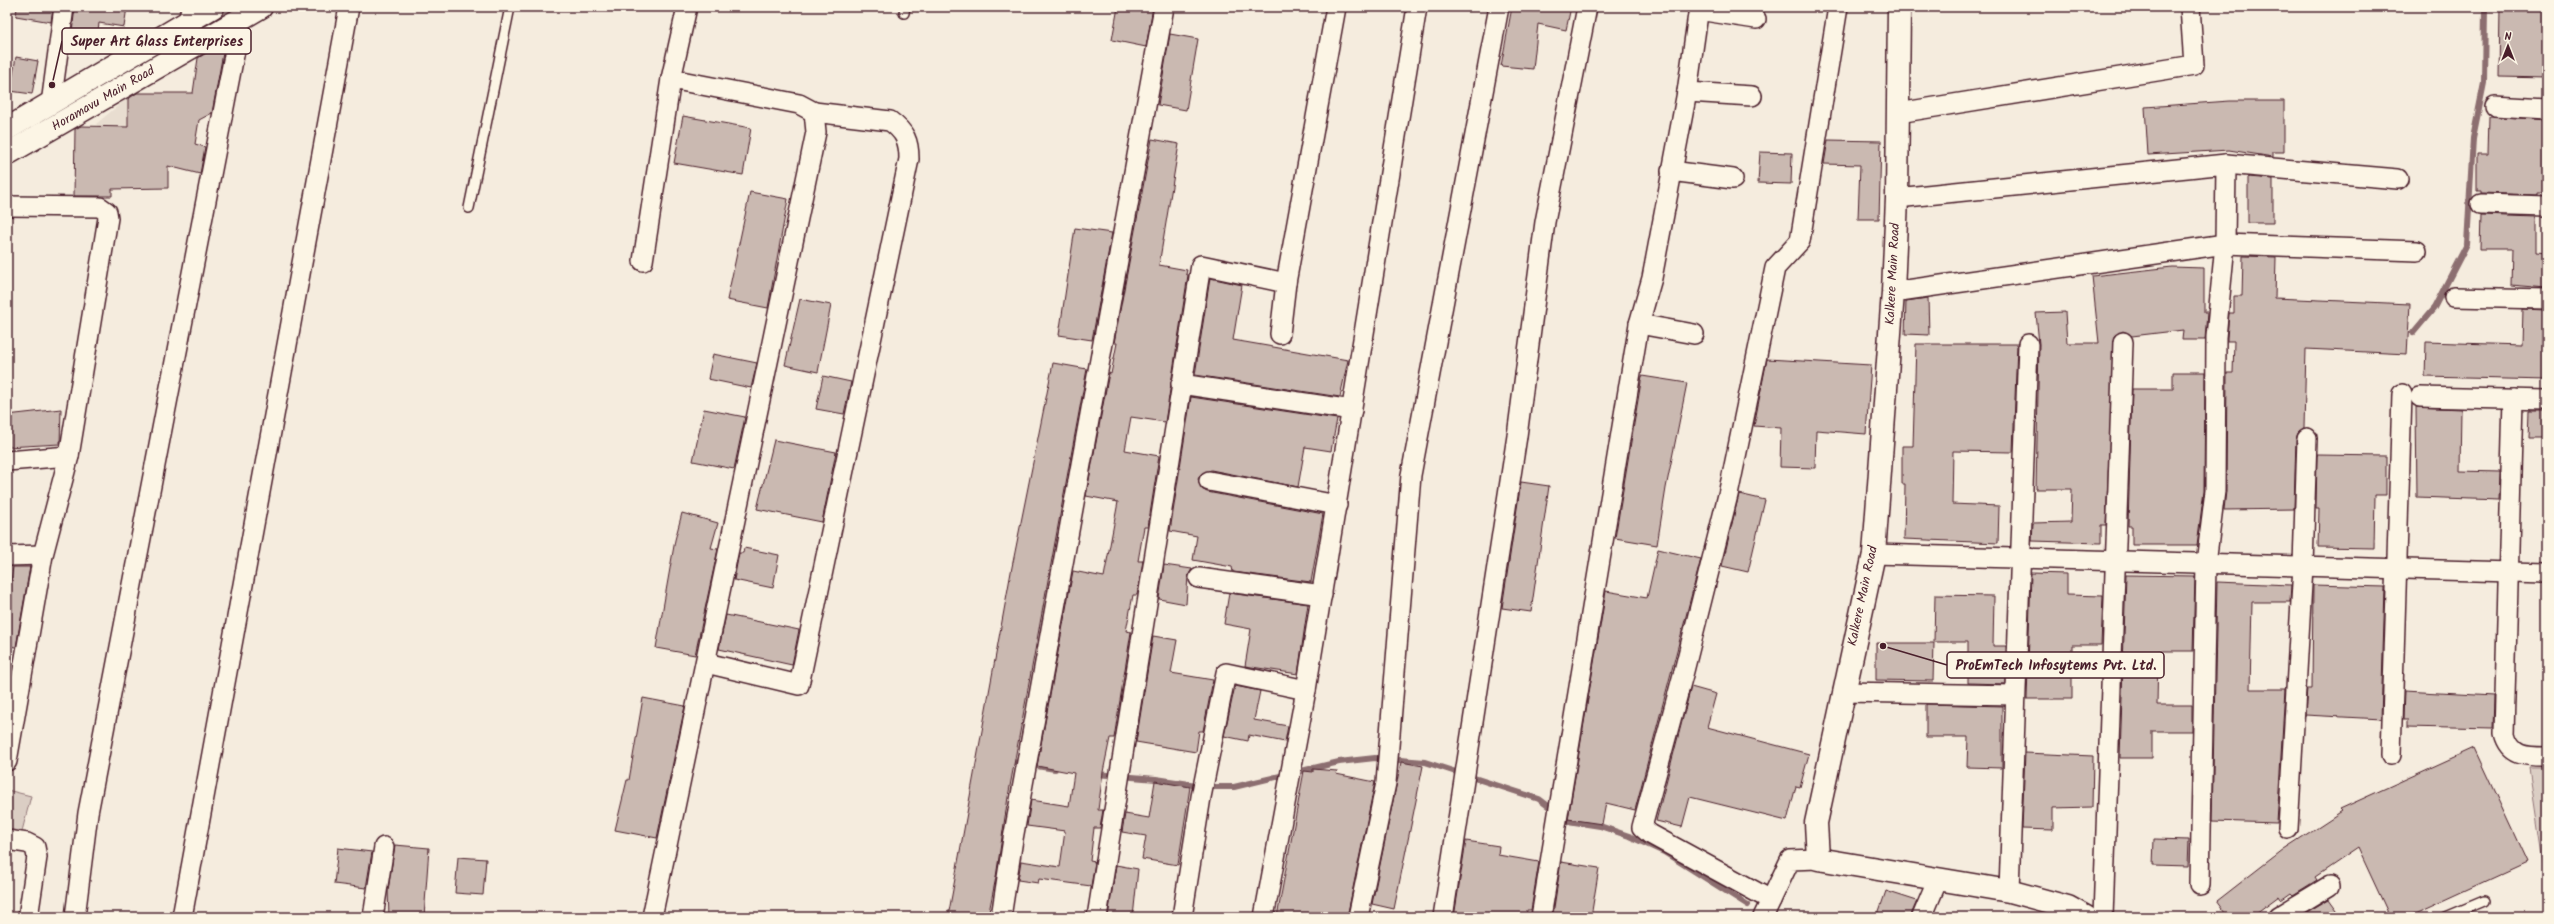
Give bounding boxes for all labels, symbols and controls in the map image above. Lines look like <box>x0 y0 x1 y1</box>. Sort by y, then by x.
north arrow <box>2488 26 2528 66</box>
callout: Super Art Glass Enterprises <box>62 28 251 54</box>
text: N <box>2505 28 2512 46</box>
text: Super Art Glass Enterprises <box>71 31 244 53</box>
street label: Horamavu Main Road <box>48 60 159 137</box>
street label: Kalkere Main Road <box>1880 222 1906 325</box>
street label: Kalkere Main Road <box>1842 543 1884 648</box>
callout: ProEmTech Infosytems Pvt. Ltd. <box>1947 652 2164 678</box>
text: ProEmTech Infosytems Pvt. Ltd. <box>1955 655 2157 677</box>

